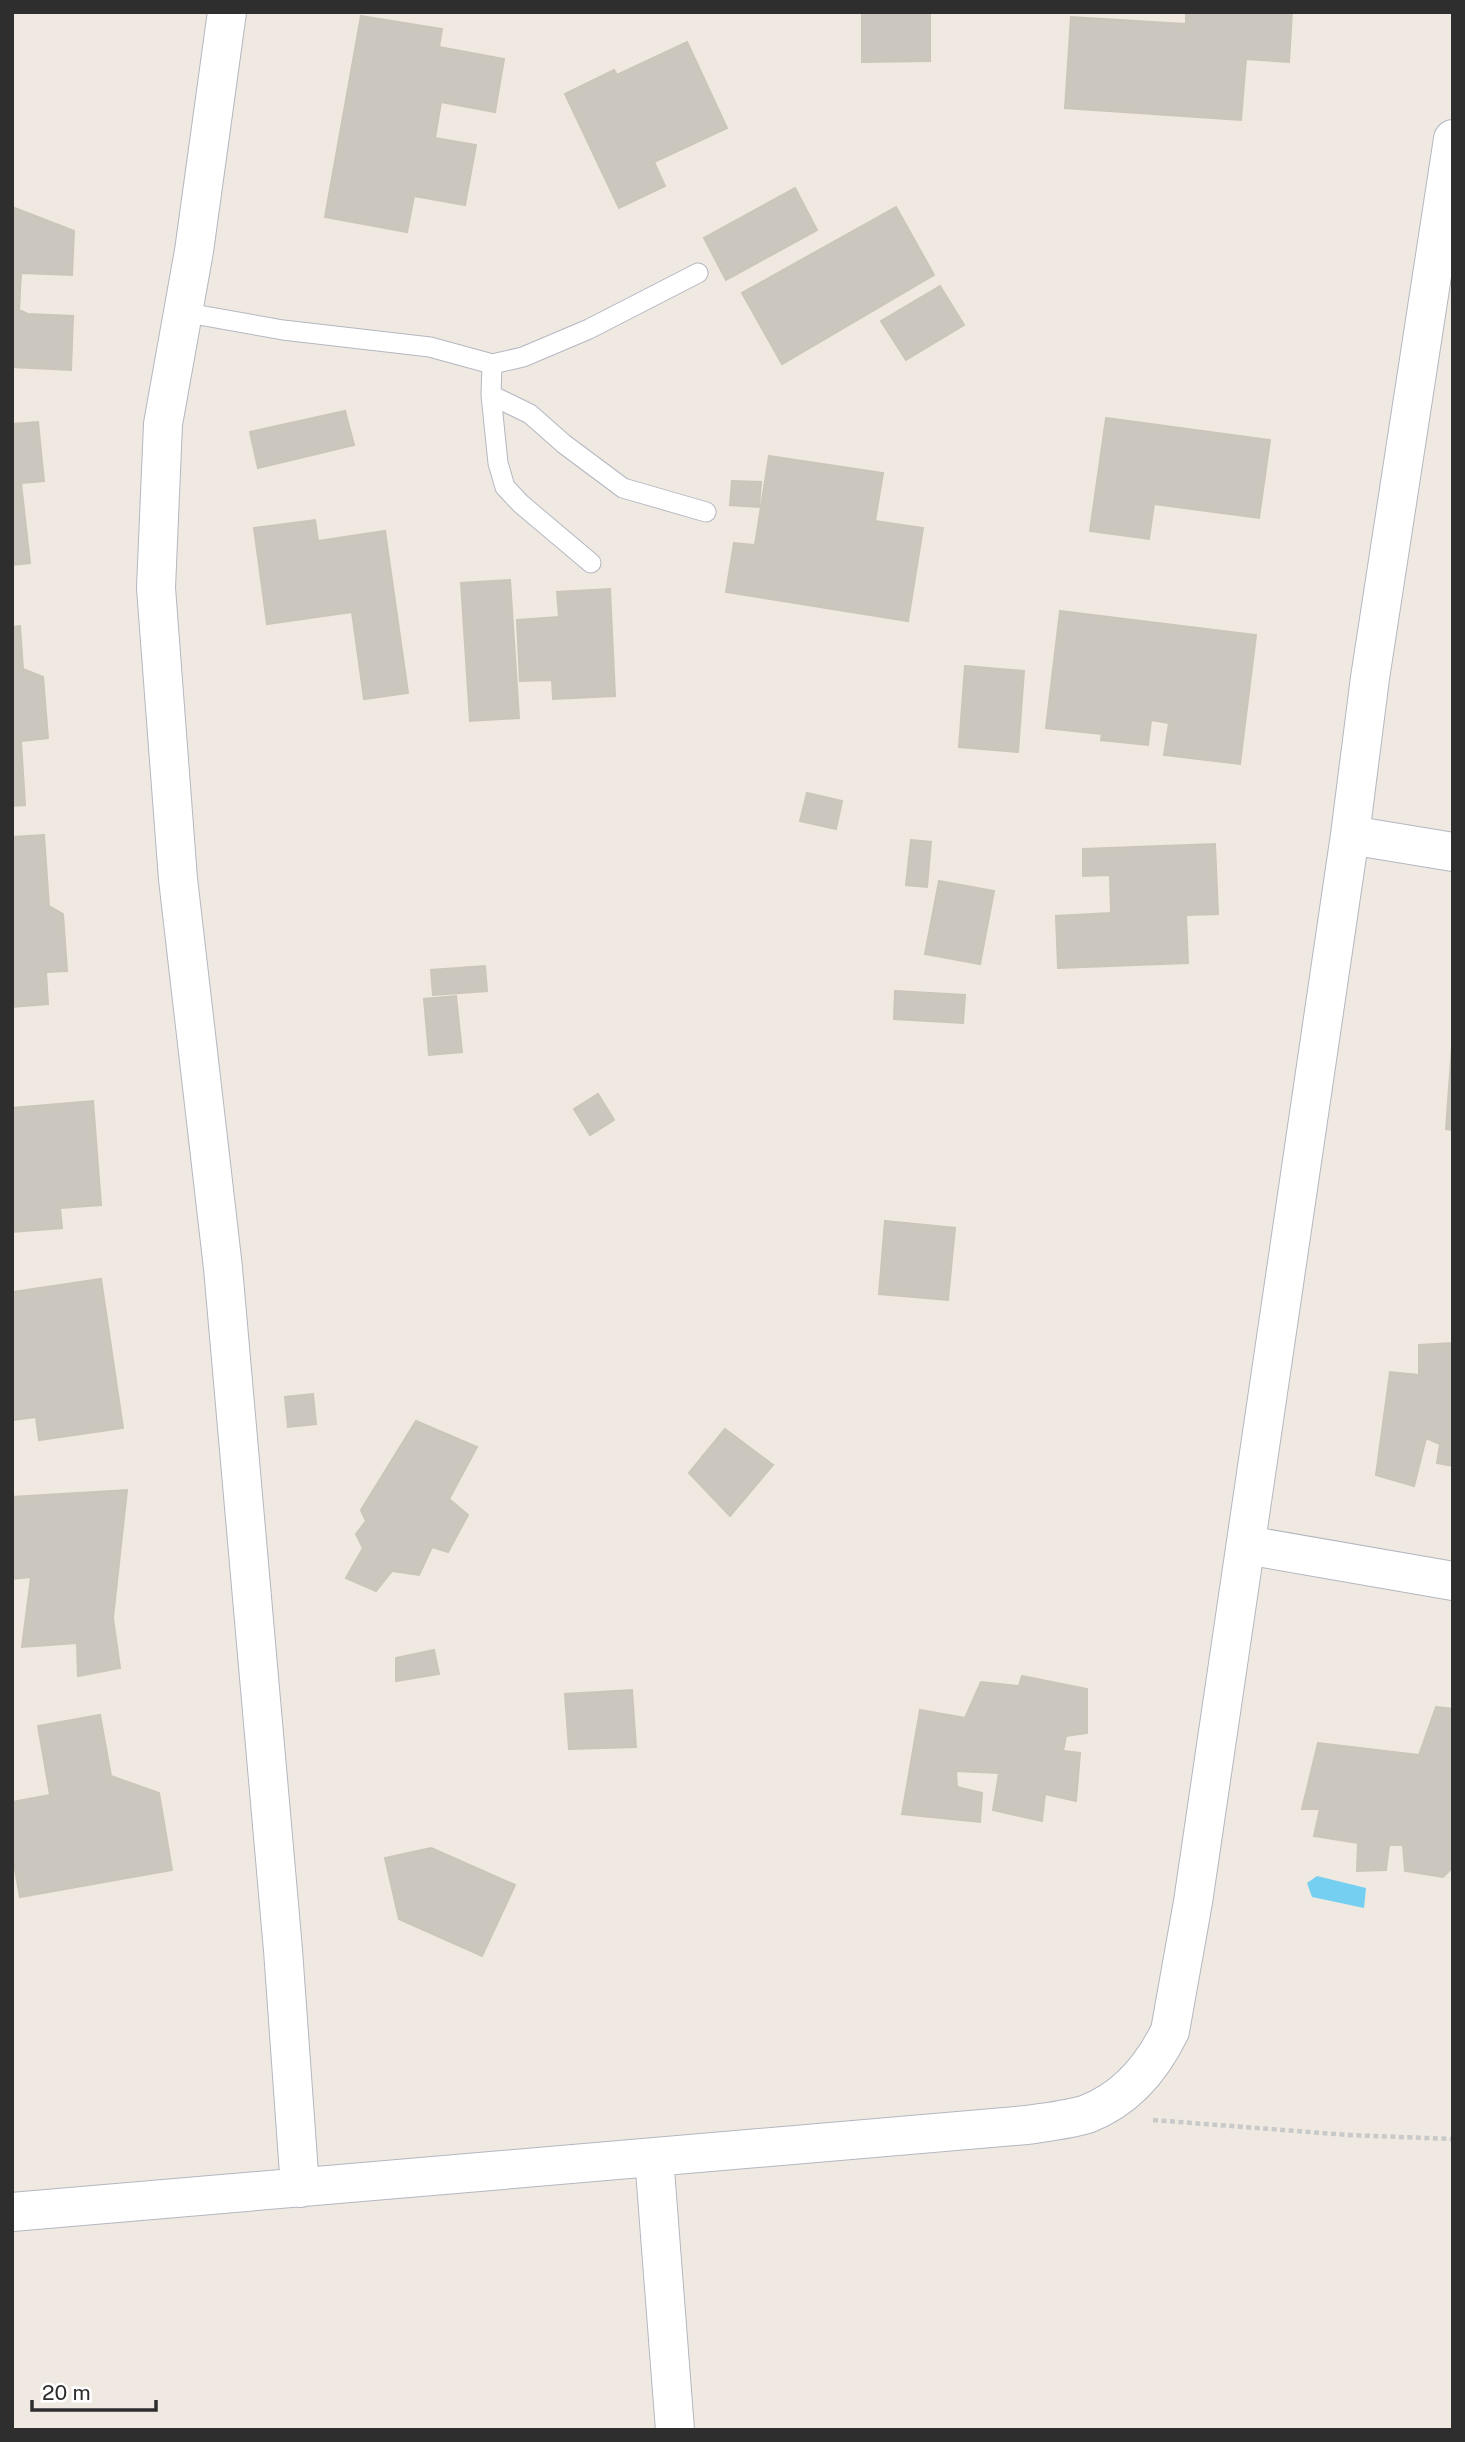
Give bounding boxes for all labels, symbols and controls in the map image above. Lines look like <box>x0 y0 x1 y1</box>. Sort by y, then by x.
scale bar <box>32 2368 156 2412</box>
text: 20 m <box>42 2380 91 2405</box>

